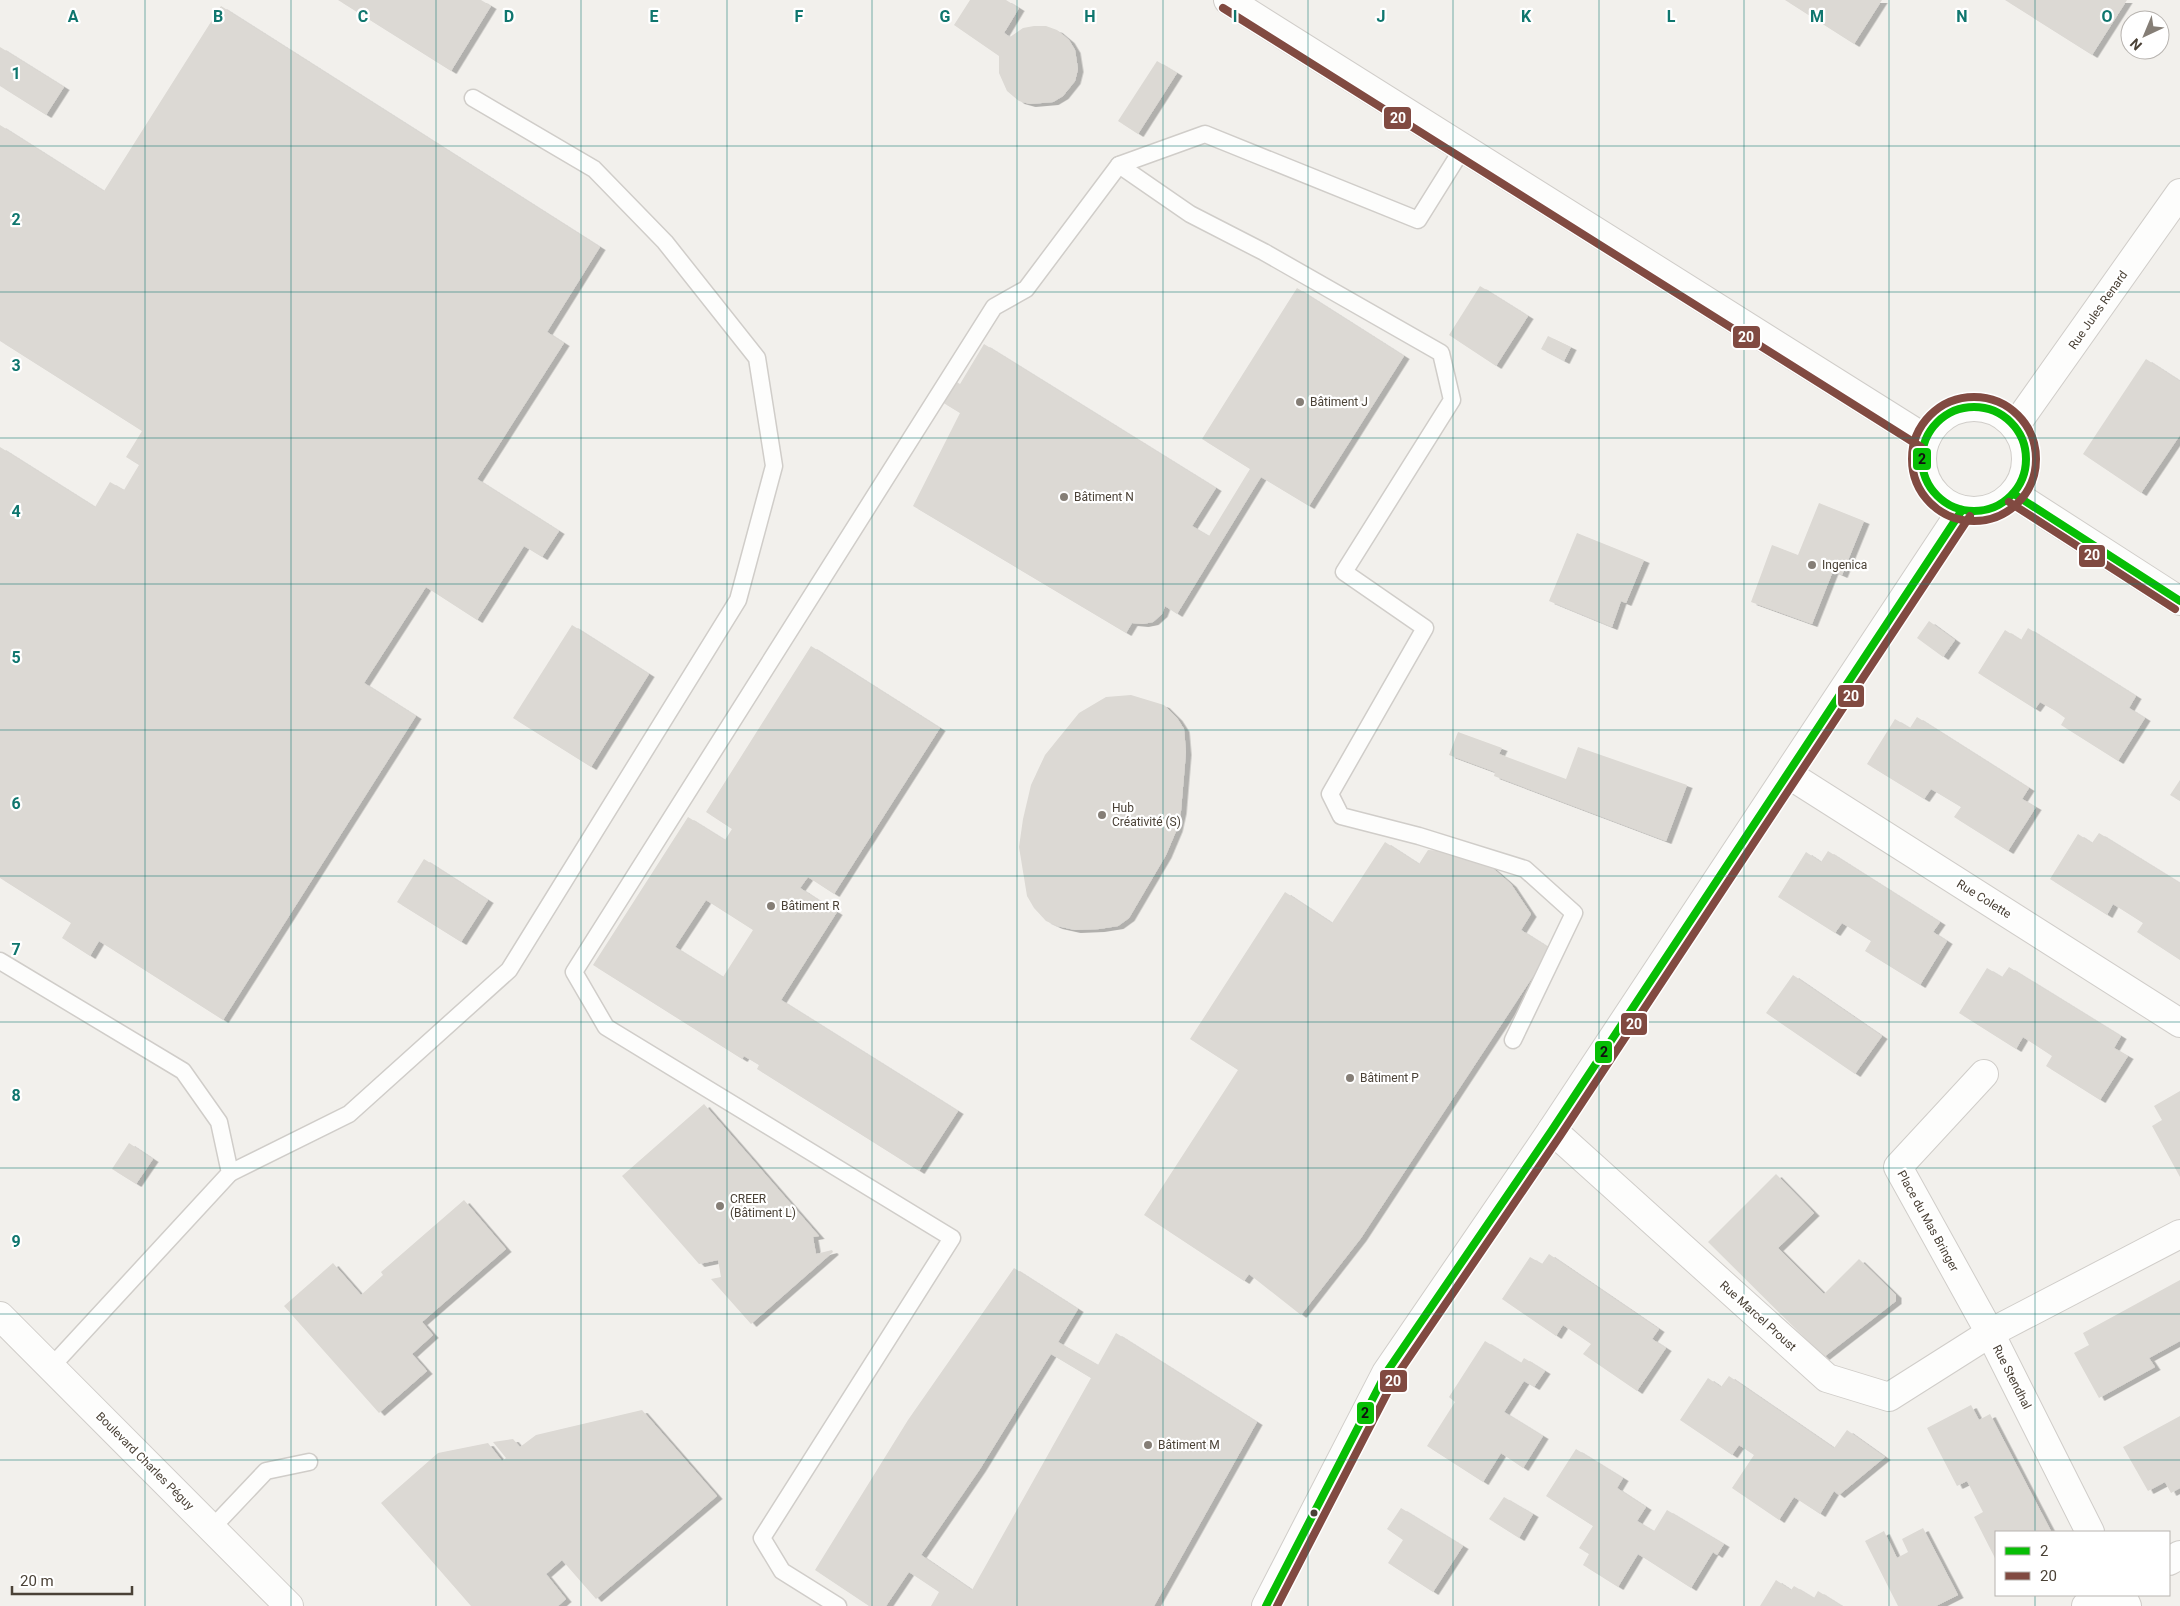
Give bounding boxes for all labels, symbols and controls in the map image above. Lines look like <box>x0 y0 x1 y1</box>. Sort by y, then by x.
text: A <box>68 7 79 26</box>
text: B <box>213 7 223 26</box>
text: C <box>358 7 368 26</box>
text: D <box>504 7 514 26</box>
text: E <box>650 7 659 26</box>
text: F <box>795 7 804 26</box>
text: G <box>940 7 951 26</box>
text: H <box>1084 7 1096 26</box>
text: I <box>1233 7 1237 26</box>
text: J <box>1377 7 1385 26</box>
text: K <box>1521 7 1532 26</box>
text: L <box>1667 7 1676 26</box>
text: M <box>1810 7 1824 26</box>
text: N <box>1956 7 1968 26</box>
text: O <box>2101 7 2113 26</box>
north arrow <box>2120 10 2170 60</box>
text: N <box>2127 35 2145 54</box>
text: 1 <box>11 64 21 83</box>
line badge: 20 <box>1383 106 1412 130</box>
text: 20 <box>1390 110 1406 126</box>
text: 2 <box>11 210 21 229</box>
street label: Rue Jules Renard <box>2066 268 2130 352</box>
line badge: 20 <box>1732 325 1761 349</box>
text: 20 <box>1738 329 1754 345</box>
text: 3 <box>11 356 21 375</box>
place label: Bâtiment J <box>1310 395 1368 409</box>
marker: Bâtiment J <box>1294 396 1306 408</box>
line badge: 2 <box>1912 447 1932 471</box>
text: 2 <box>1918 451 1926 467</box>
place label: Bâtiment N <box>1074 490 1134 504</box>
marker: Bâtiment N <box>1058 491 1070 503</box>
text: 4 <box>11 502 21 521</box>
line badge: 20 <box>2078 544 2106 568</box>
text: 20 <box>2084 547 2100 563</box>
place label: Ingenica <box>1822 558 1867 572</box>
marker: Ingenica <box>1806 559 1818 571</box>
text: 5 <box>11 648 21 667</box>
line badge: 20 <box>1837 684 1865 708</box>
text: 20 <box>1843 688 1859 704</box>
text: 6 <box>11 794 21 813</box>
place label: Hub Créativité (S) <box>1112 801 1181 829</box>
marker: Hub Créativité (S) <box>1096 809 1108 821</box>
street label: Rue Colette <box>1954 877 2014 921</box>
place label: Bâtiment R <box>781 899 840 913</box>
marker: Bâtiment R <box>765 900 777 912</box>
text: 7 <box>11 940 21 959</box>
line badge: 20 <box>1620 1012 1648 1036</box>
text: 20 <box>1626 1016 1642 1032</box>
line badge: 2 <box>1594 1040 1613 1064</box>
text: 2 <box>1600 1044 1608 1060</box>
place label: Bâtiment P <box>1360 1071 1419 1085</box>
marker: Bâtiment P <box>1344 1072 1356 1084</box>
text: 8 <box>11 1086 21 1105</box>
street label: Place du Mas Bringer <box>1894 1168 1962 1274</box>
place label: CREER (Bâtiment L) <box>730 1192 796 1220</box>
marker: CREER (Bâtiment L) <box>714 1200 726 1212</box>
text: 9 <box>11 1232 21 1251</box>
street label: Rue Marcel Proust <box>1717 1278 1799 1354</box>
street label: Rue Stendhal <box>1990 1343 2034 1411</box>
line badge: 20 <box>1379 1369 1408 1393</box>
text: 20 <box>1385 1373 1401 1389</box>
line badge: 2 <box>1356 1401 1375 1425</box>
text: 2 <box>1361 1405 1369 1421</box>
street label: Boulevard Charles Péguy <box>93 1409 197 1513</box>
place label: Bâtiment M <box>1158 1438 1220 1452</box>
marker: Bâtiment M <box>1142 1439 1154 1451</box>
unlabelled marker <box>1309 1508 1319 1518</box>
legend <box>1995 1531 2170 1596</box>
text: 2 <box>2040 1542 2048 1560</box>
scale bar <box>12 1564 132 1596</box>
text: 20 <box>2040 1567 2057 1585</box>
text: 20 m <box>20 1572 54 1590</box>

